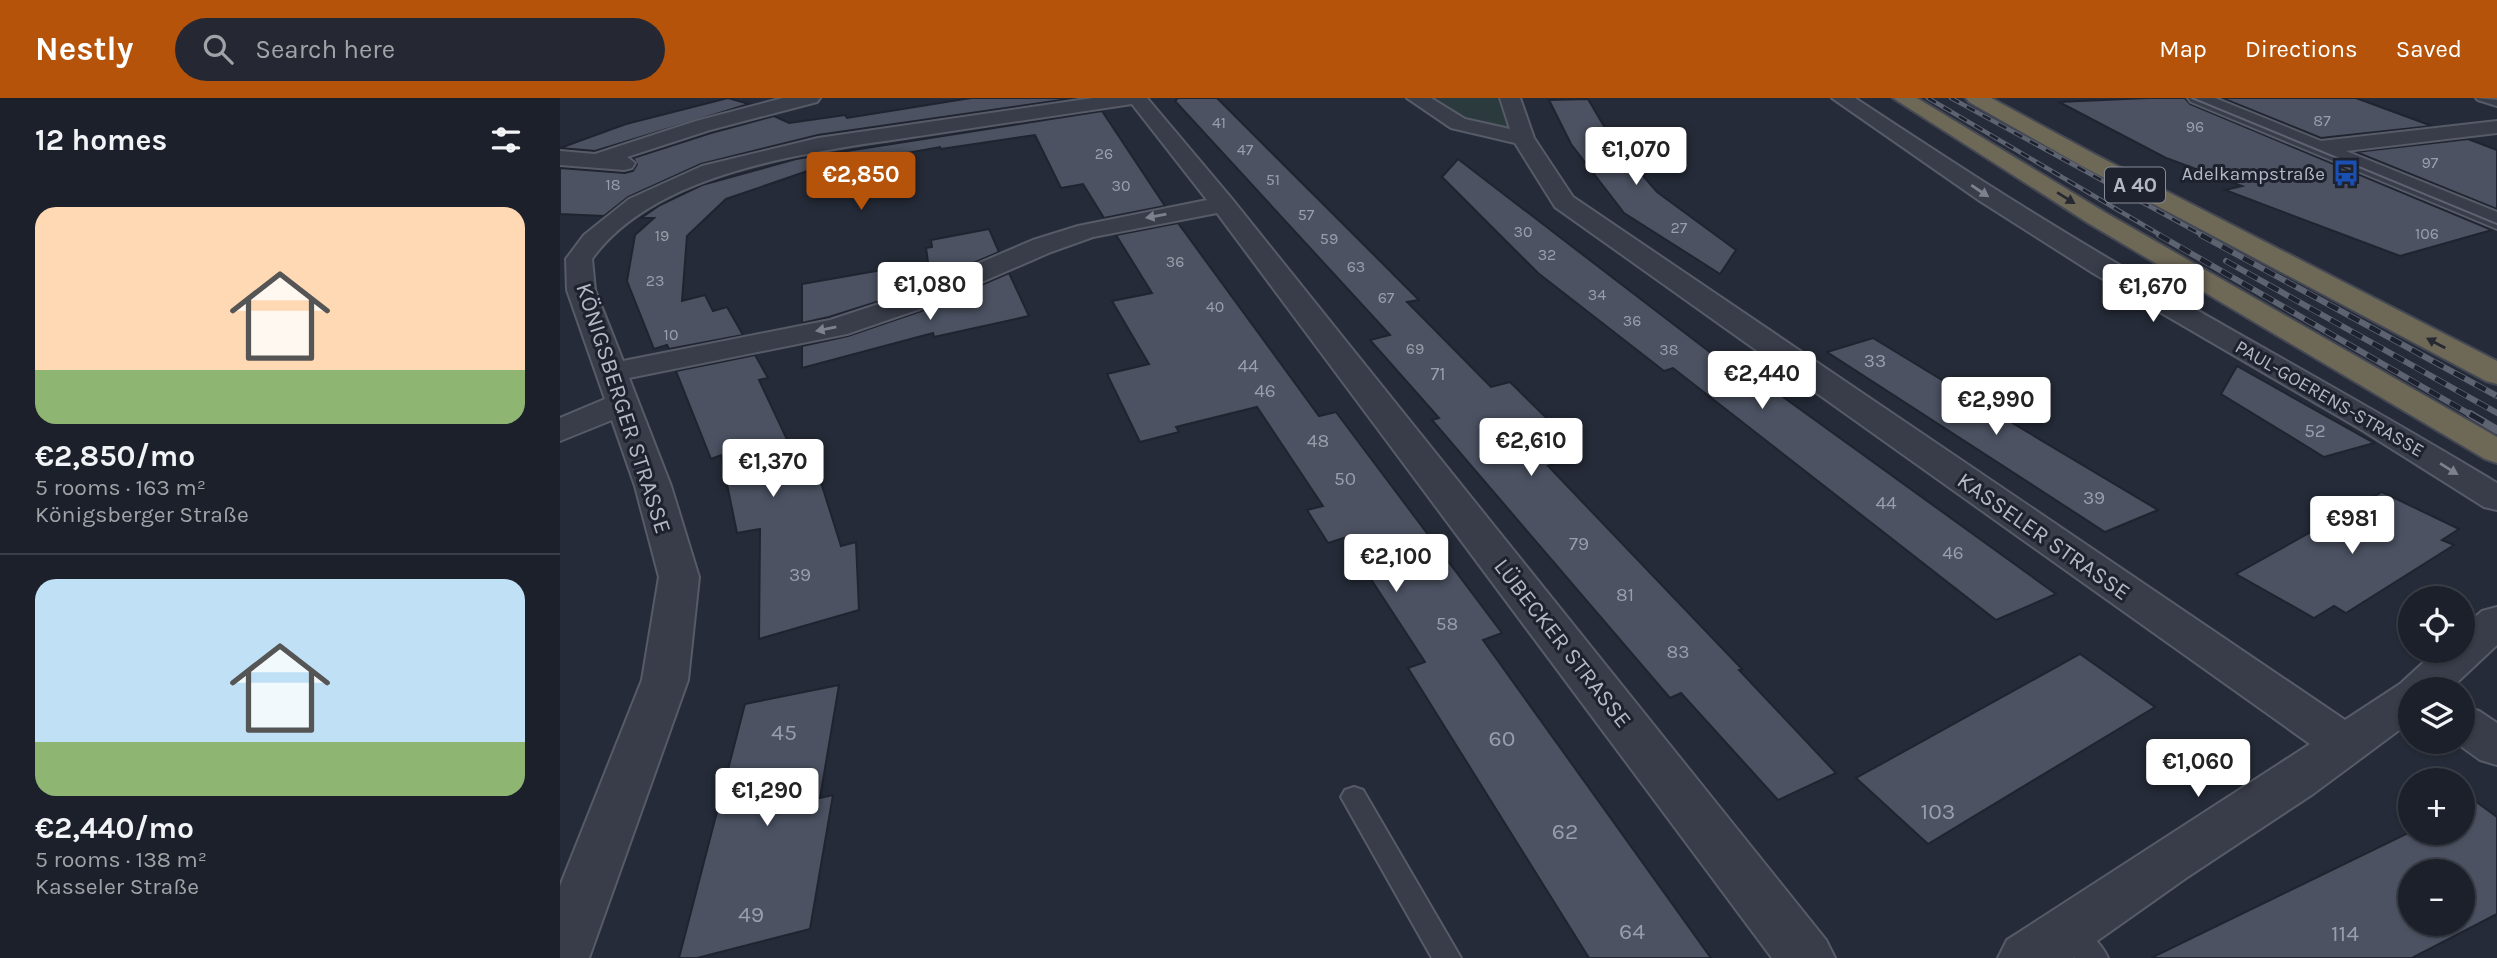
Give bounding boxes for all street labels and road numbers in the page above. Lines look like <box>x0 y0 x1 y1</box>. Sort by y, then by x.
road number: A 40 <box>2105 168 2165 202</box>
street label: KÖNIGSBERGER STRASSE <box>570 280 677 537</box>
street label: PAUL-GOERENS-STRASSE <box>2231 336 2428 462</box>
street label: KASSELER STRASSE <box>1952 467 2135 606</box>
street label: LÜBECKER STRASSE <box>1488 553 1637 733</box>

